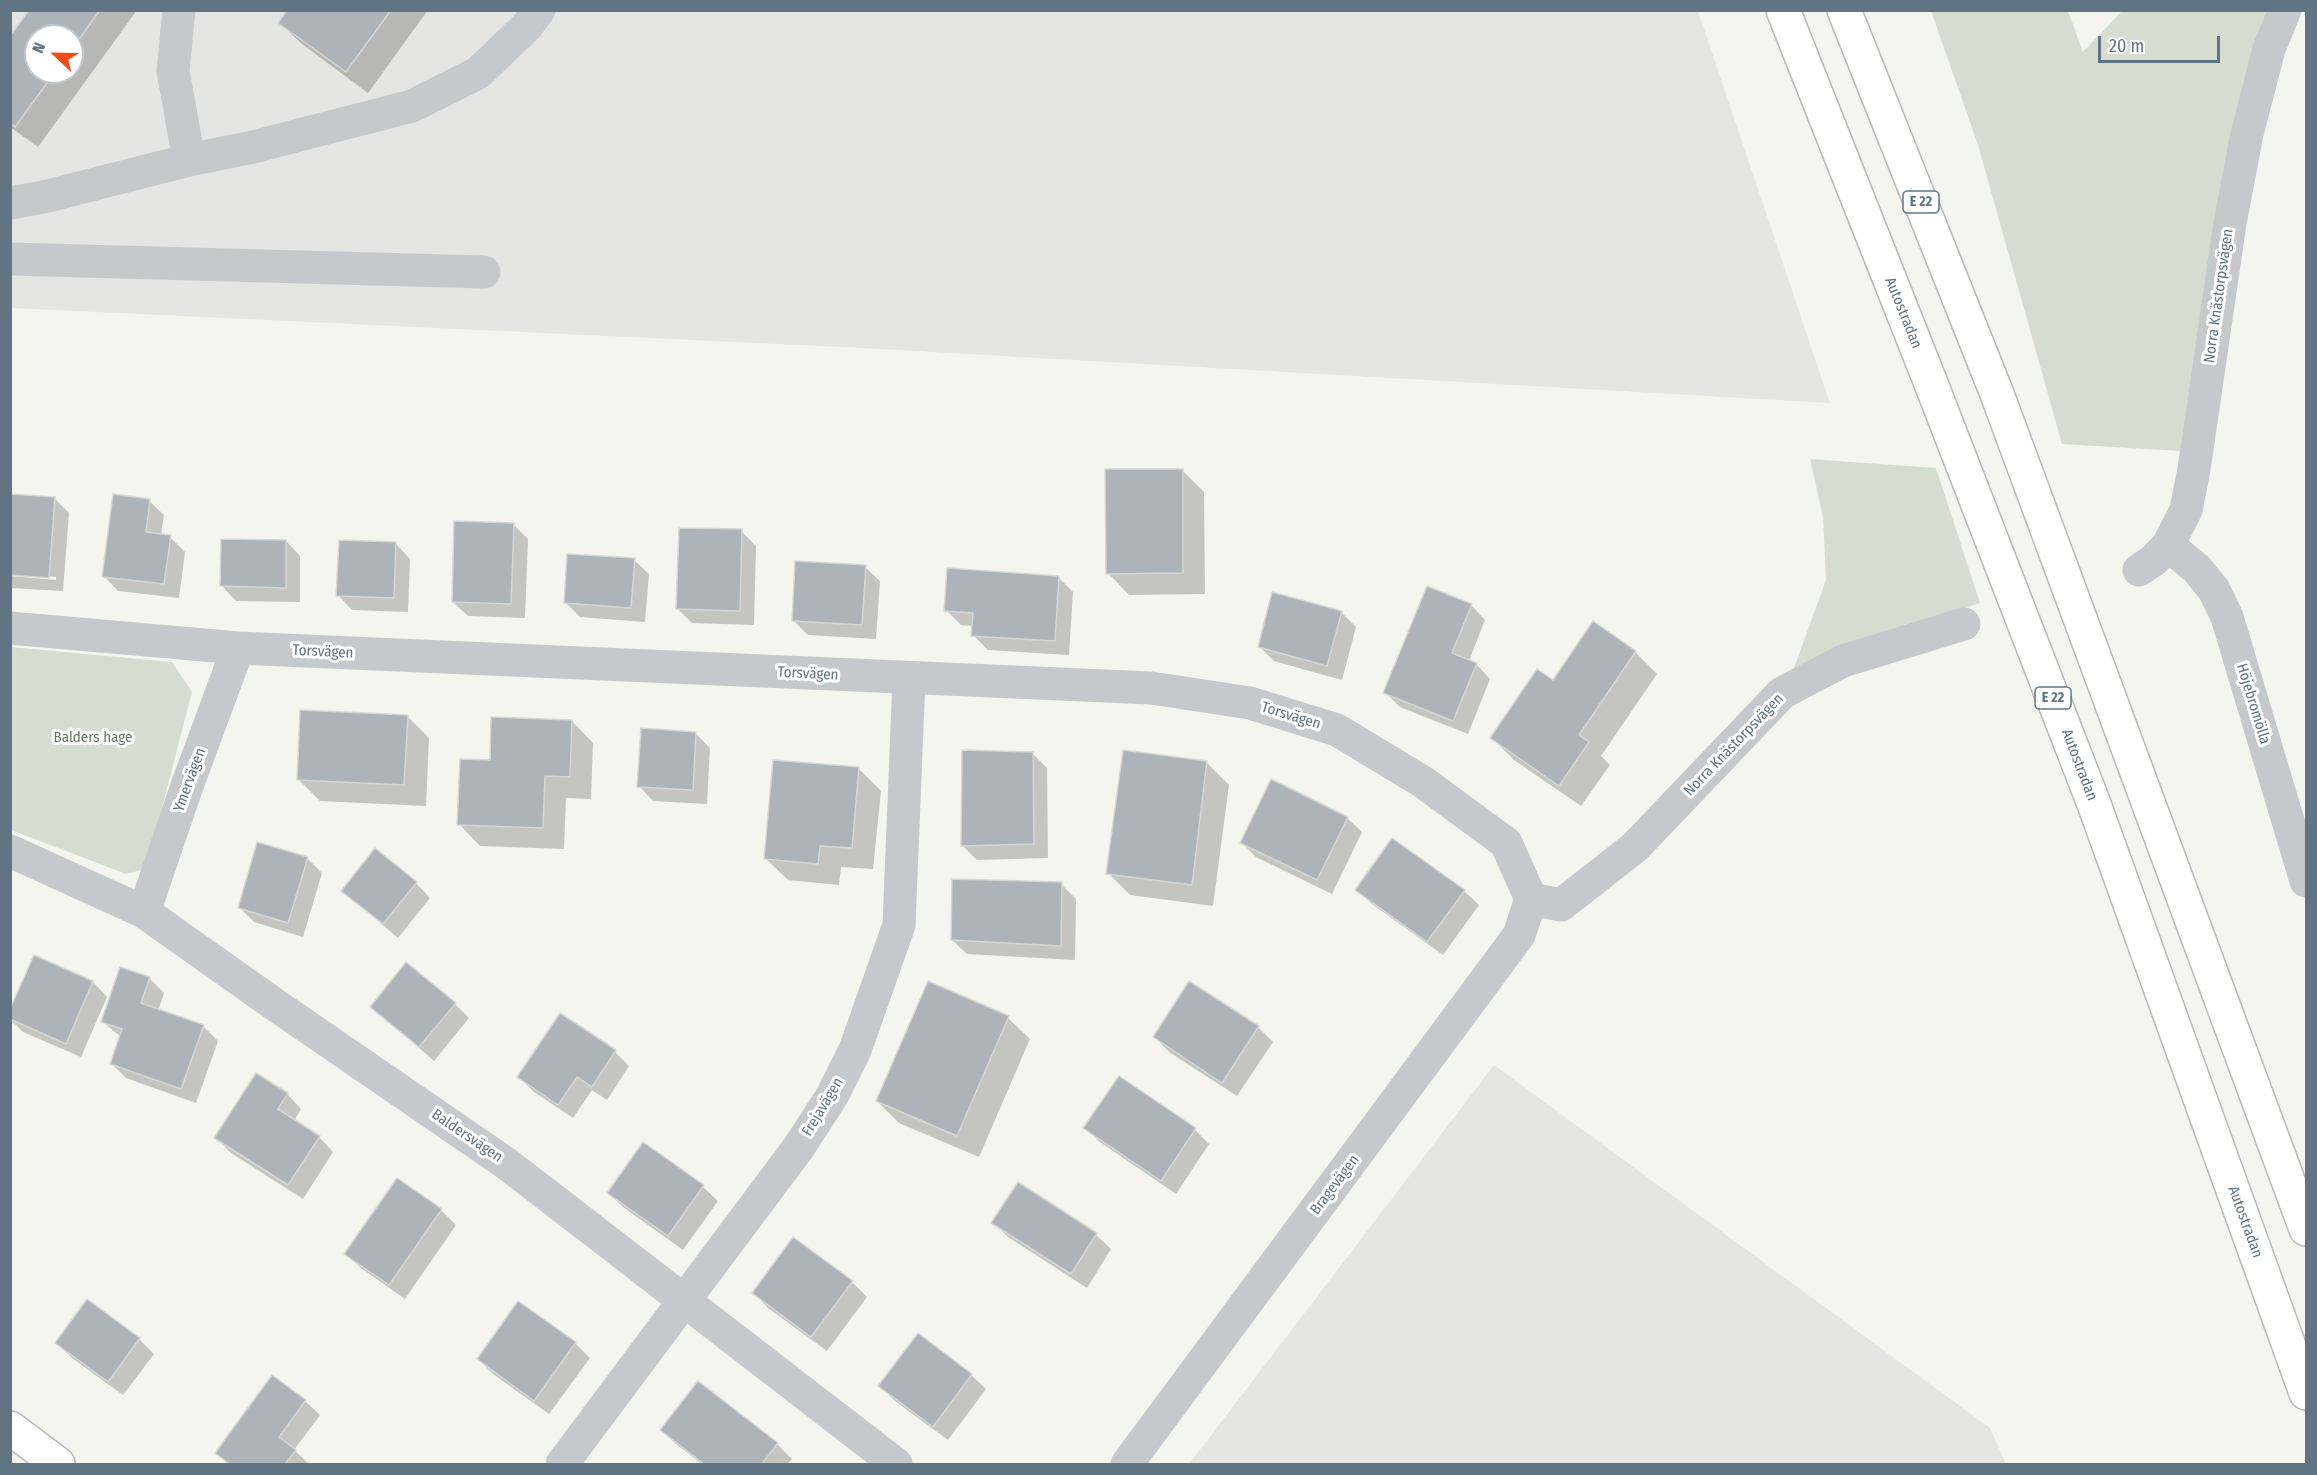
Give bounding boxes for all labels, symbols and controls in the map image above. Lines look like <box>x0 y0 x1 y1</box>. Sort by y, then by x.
north arrow <box>24 24 84 84</box>
scale bar <box>2101 24 2222 62</box>
text: 20 m <box>2109 35 2144 57</box>
text: N <box>28 40 49 56</box>
road number: E 22 <box>1903 191 1939 213</box>
street label: Norra Knästorpsvägen <box>2201 228 2237 364</box>
street label: Autostradan <box>1881 275 1925 351</box>
street label: Torsvägen <box>292 641 354 663</box>
street label: Höjebromölla <box>2232 661 2274 747</box>
street label: Torsvägen <box>777 663 839 685</box>
road number: E 22 <box>2035 687 2071 709</box>
street label: Norra Knästorpsvägen <box>1681 690 1787 800</box>
street label: Torsvägen <box>1259 698 1323 734</box>
street label: Autostradan <box>2057 727 2101 803</box>
park label: Balders hage <box>53 729 133 747</box>
street label: Ymervägen <box>170 746 210 814</box>
street label: Frejavägen <box>799 1075 847 1139</box>
street label: Baldersvägen <box>428 1106 506 1166</box>
street label: Bragevägen <box>1307 1152 1363 1218</box>
street label: Autostradan <box>2224 1184 2266 1260</box>

